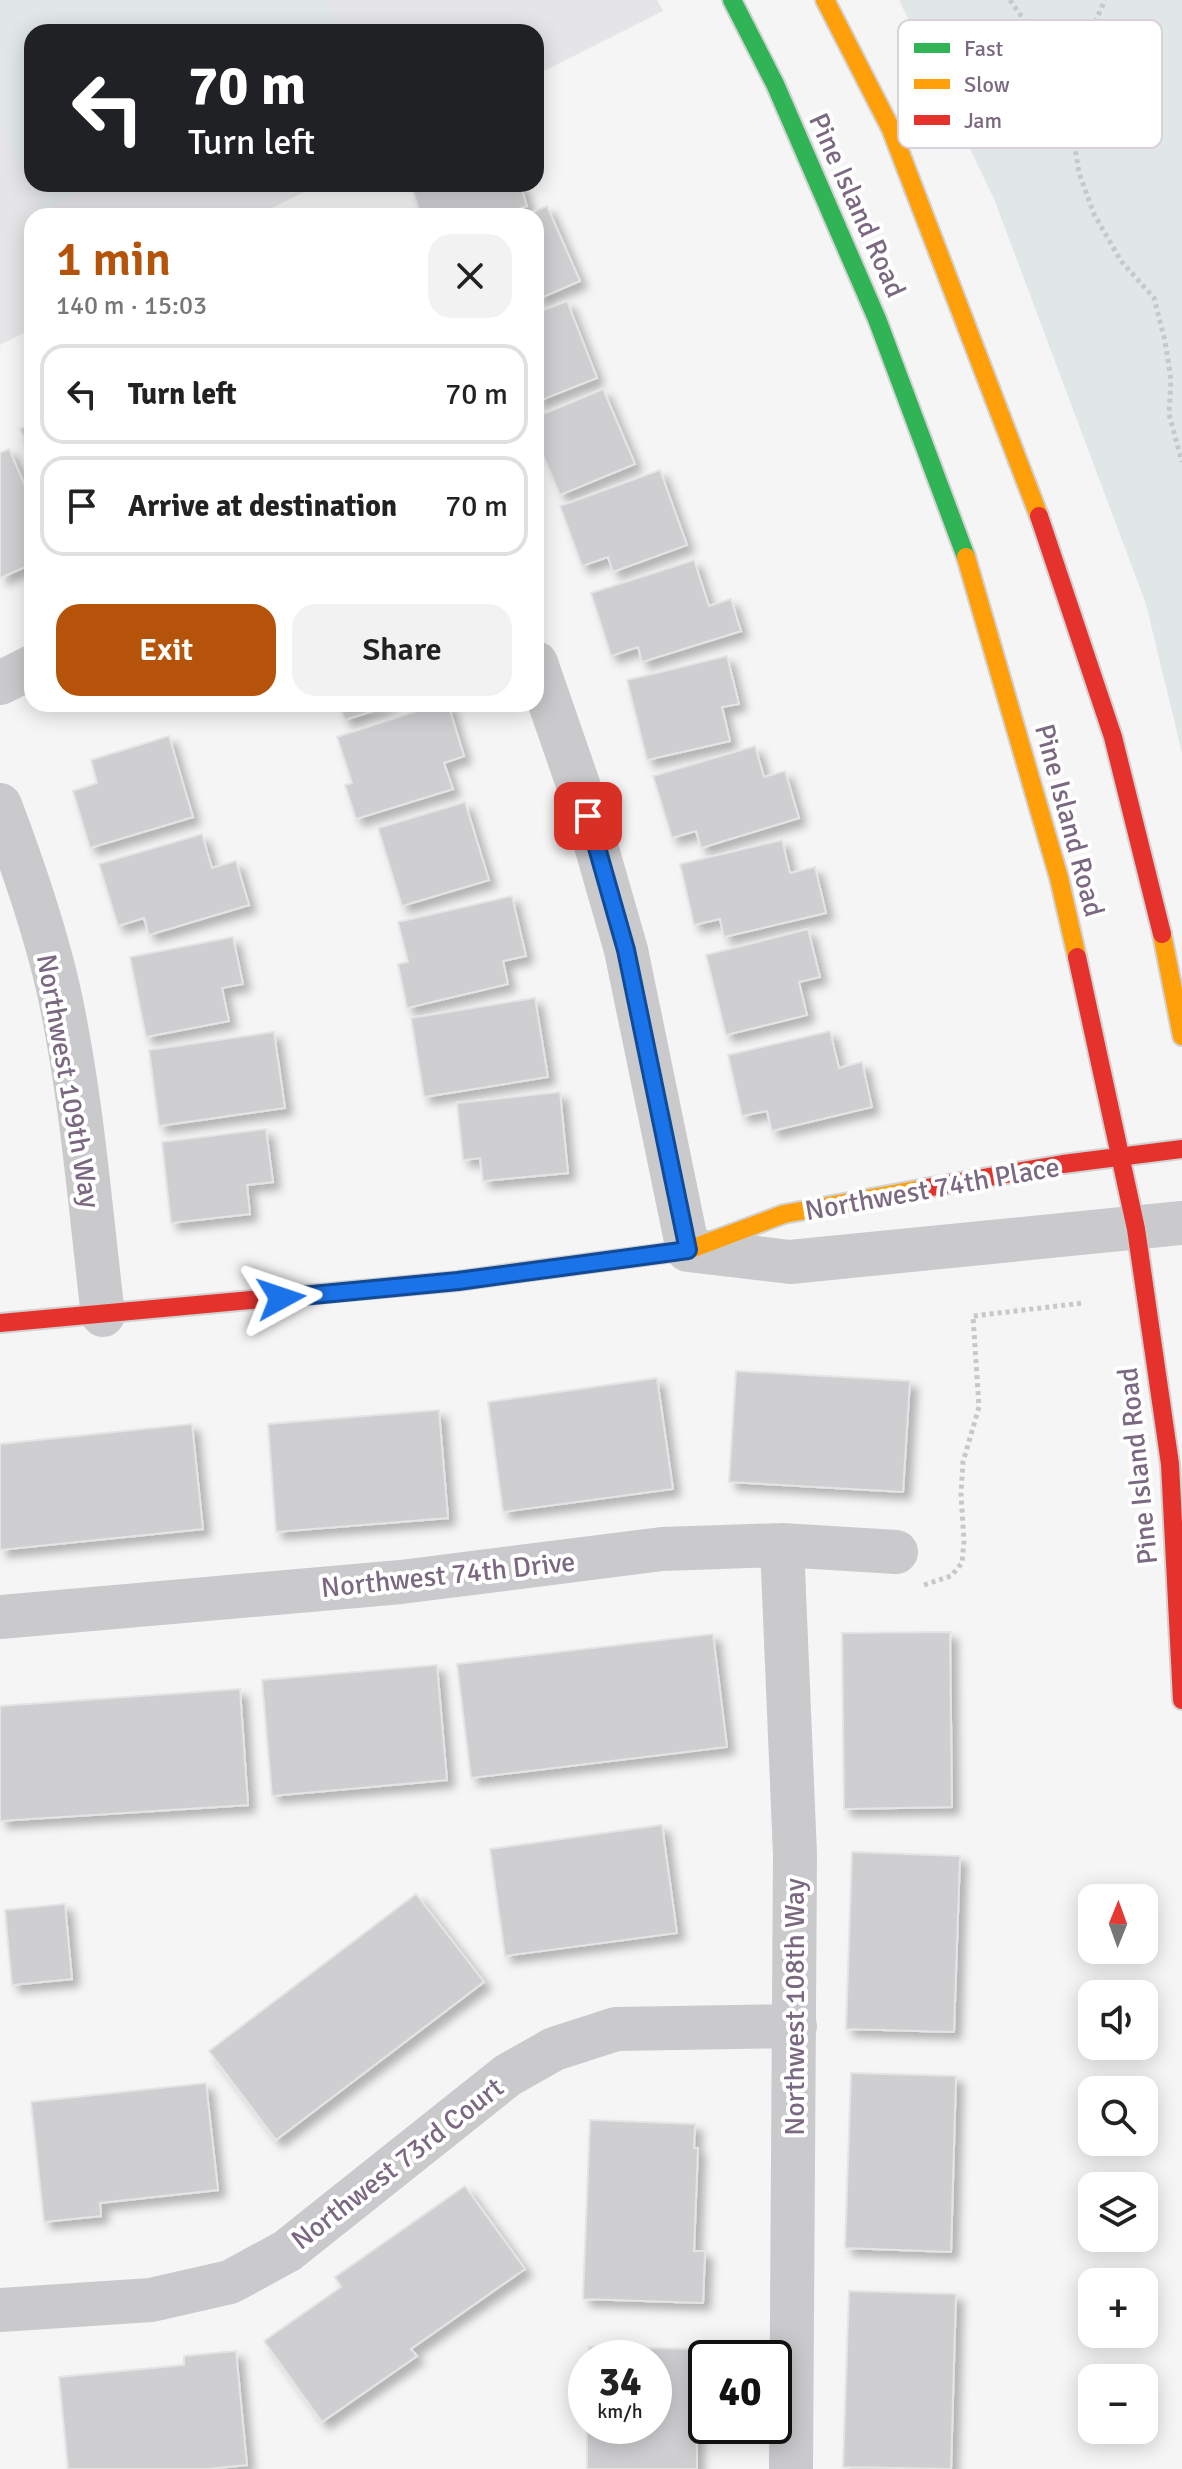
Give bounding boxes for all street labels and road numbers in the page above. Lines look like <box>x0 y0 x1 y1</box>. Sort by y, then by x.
street label: Pine Island Road <box>801 108 913 303</box>
street label: Pine Island Road <box>1027 720 1111 920</box>
street label: Northwest 109th Way <box>29 951 107 1211</box>
street label: Northwest 74th Place <box>802 1150 1062 1228</box>
street label: Pine Island Road <box>1111 1366 1165 1566</box>
street label: Northwest 74th Drive <box>319 1545 577 1605</box>
street label: Northwest 108th Way <box>778 1878 812 2136</box>
street label: Northwest 73rd Court <box>285 2070 511 2257</box>

